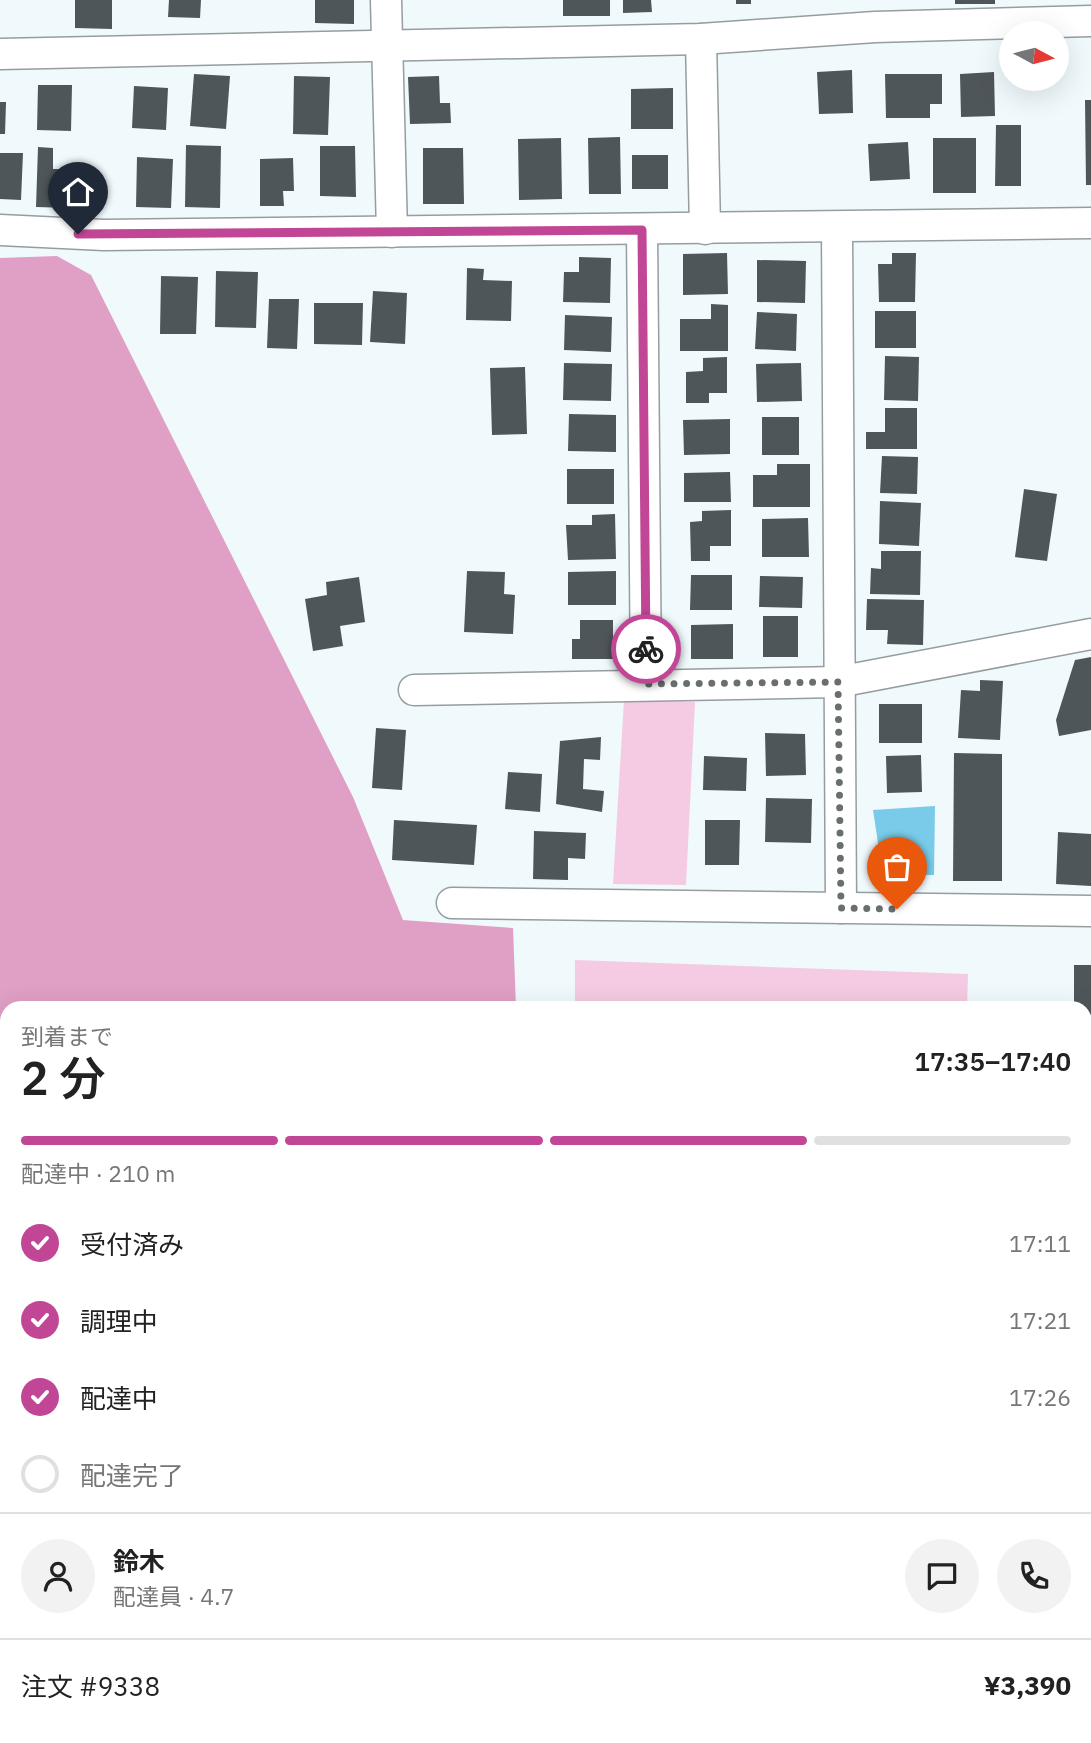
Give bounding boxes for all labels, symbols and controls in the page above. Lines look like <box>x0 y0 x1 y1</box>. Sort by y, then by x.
north arrow <box>999 21 1069 91</box>
map controls <box>999 21 1069 91</box>
pin <box>48 162 108 234</box>
icon: home <box>59 173 97 211</box>
courier <box>611 614 681 684</box>
icon: bike <box>627 630 665 668</box>
pin <box>867 837 927 909</box>
icon: bag <box>878 848 916 886</box>
text: 到着まで <box>21 1021 113 1051</box>
text: 17:35–17:40 <box>914 1044 1071 1078</box>
text: 2 分 <box>21 1048 105 1108</box>
text: 配達中 · 210 m <box>21 1158 175 1188</box>
icon: check <box>21 1224 59 1262</box>
text: 受付済み <box>80 1227 184 1261</box>
text: 17:11 <box>1009 1228 1071 1258</box>
icon: check <box>21 1301 59 1339</box>
text: 調理中 <box>80 1304 158 1338</box>
text: 17:21 <box>1009 1305 1071 1335</box>
icon: check <box>21 1378 59 1416</box>
text: 配達中 <box>80 1381 158 1415</box>
text: 17:26 <box>1009 1382 1071 1412</box>
text: 配達完了 <box>80 1458 184 1492</box>
button: person <box>21 1539 95 1613</box>
button: chat <box>905 1539 979 1613</box>
button: phone <box>997 1539 1071 1613</box>
text: 鈴木 <box>113 1544 165 1578</box>
text: 配達員 · 4.7 <box>113 1581 234 1611</box>
text: ¥3,390 <box>984 1668 1071 1702</box>
text: 注文 #9338 <box>21 1669 160 1703</box>

